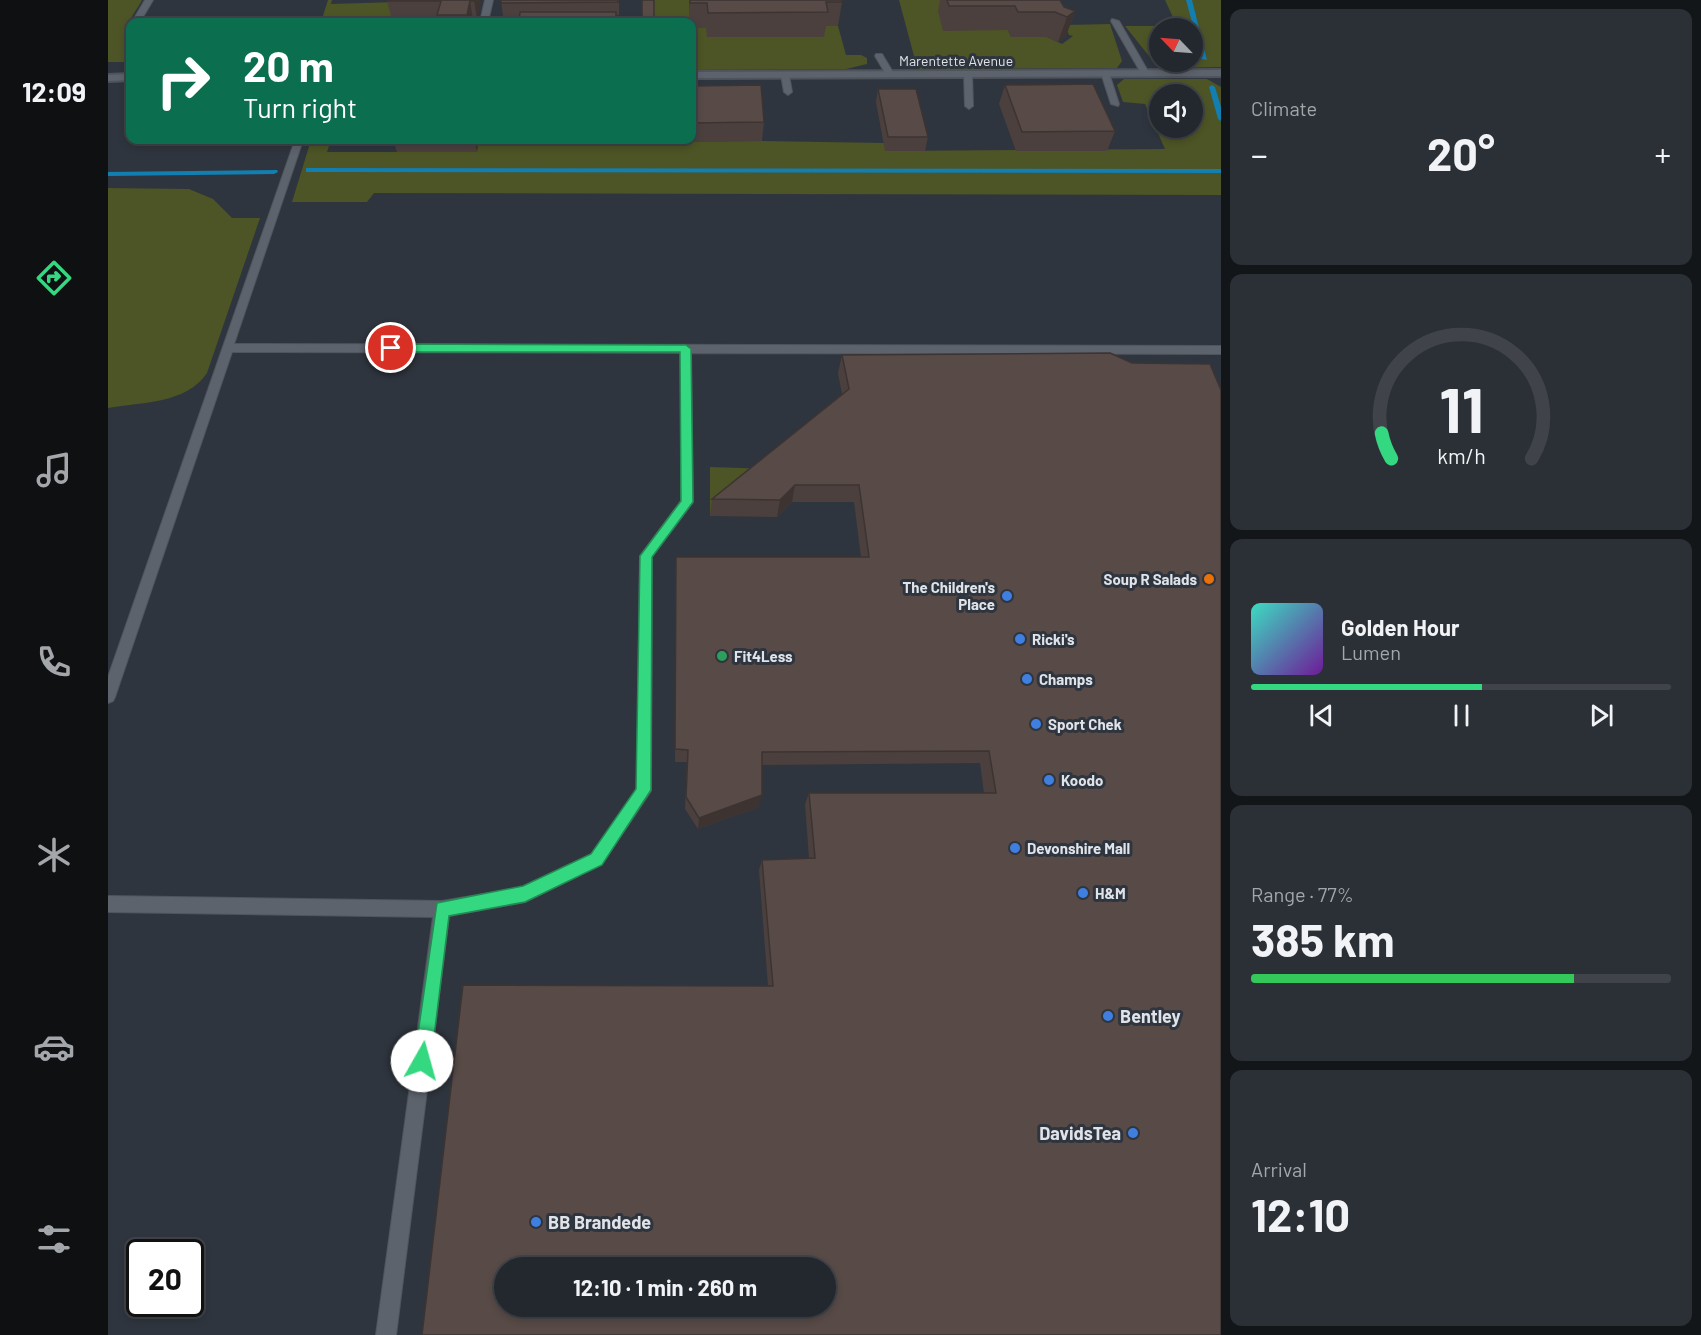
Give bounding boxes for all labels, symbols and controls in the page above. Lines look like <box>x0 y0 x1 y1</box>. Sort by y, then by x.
north arrow <box>1149 18 1203 72</box>
map controls <box>1149 18 1203 138</box>
text: 20 m <box>243 40 334 90</box>
icon: right <box>144 42 222 120</box>
street label: Marentette Avenue <box>899 52 1013 69</box>
text: 12:09 <box>22 75 86 107</box>
button: sound <box>1149 84 1203 138</box>
text: Turn right <box>243 91 357 123</box>
text: Climate <box>1251 96 1317 120</box>
text: 20° <box>1427 126 1495 180</box>
text: − <box>1251 134 1268 174</box>
text: + <box>1655 134 1671 174</box>
icon: directions <box>33 257 75 299</box>
pin <box>365 322 416 373</box>
icon: arrive <box>374 331 407 364</box>
text: 11 <box>1439 371 1483 445</box>
text: km/h <box>1437 444 1485 469</box>
icon: music <box>33 449 75 491</box>
place label: Soup R Salads <box>1103 570 1197 588</box>
marker: Soup R Salads <box>1202 572 1216 586</box>
place label: The Children's Place <box>903 578 995 613</box>
marker: The Children's Place <box>1000 589 1014 603</box>
text: Golden Hour <box>1341 614 1459 640</box>
place label: Ricki's <box>1032 630 1075 648</box>
marker: Ricki's <box>1013 632 1027 646</box>
text: Lumen <box>1341 640 1401 664</box>
icon: phone <box>33 641 75 683</box>
place label: Fit4Less <box>734 647 793 665</box>
marker: Fit4Less <box>715 649 729 663</box>
place label: Champs <box>1039 670 1093 688</box>
marker: Champs <box>1020 672 1034 686</box>
icon: previous <box>1305 699 1338 732</box>
icon: pause <box>1445 699 1478 732</box>
icon: next <box>1585 699 1618 732</box>
place label: Sport Chek <box>1048 715 1122 733</box>
marker: Sport Chek <box>1029 717 1043 731</box>
place label: Koodo <box>1061 771 1103 789</box>
marker: Koodo <box>1042 773 1056 787</box>
icon: climate <box>33 834 75 876</box>
place label: Devonshire Mall <box>1027 839 1130 857</box>
marker: Devonshire Mall <box>1008 841 1022 855</box>
text: Range · 77% <box>1251 882 1354 906</box>
place label: H&M <box>1095 884 1126 902</box>
marker: H&M <box>1076 886 1090 900</box>
text: 385 km <box>1251 912 1394 966</box>
place label: Bentley <box>1120 1005 1180 1027</box>
marker: Bentley <box>1101 1009 1115 1023</box>
icon: car <box>33 1026 75 1068</box>
position arrow <box>390 1029 454 1093</box>
place label: DavidsTea <box>1039 1122 1121 1144</box>
marker: DavidsTea <box>1126 1126 1140 1140</box>
text: Arrival <box>1251 1157 1307 1181</box>
text: 12:10 <box>1251 1187 1350 1241</box>
place label: BB Brandede <box>548 1211 651 1233</box>
marker: BB Brandede <box>529 1215 543 1229</box>
icon: filters <box>33 1218 75 1260</box>
speed limit sign: 20 <box>126 1239 204 1317</box>
text: 12:10 · 1 min · 260 m <box>573 1274 757 1300</box>

